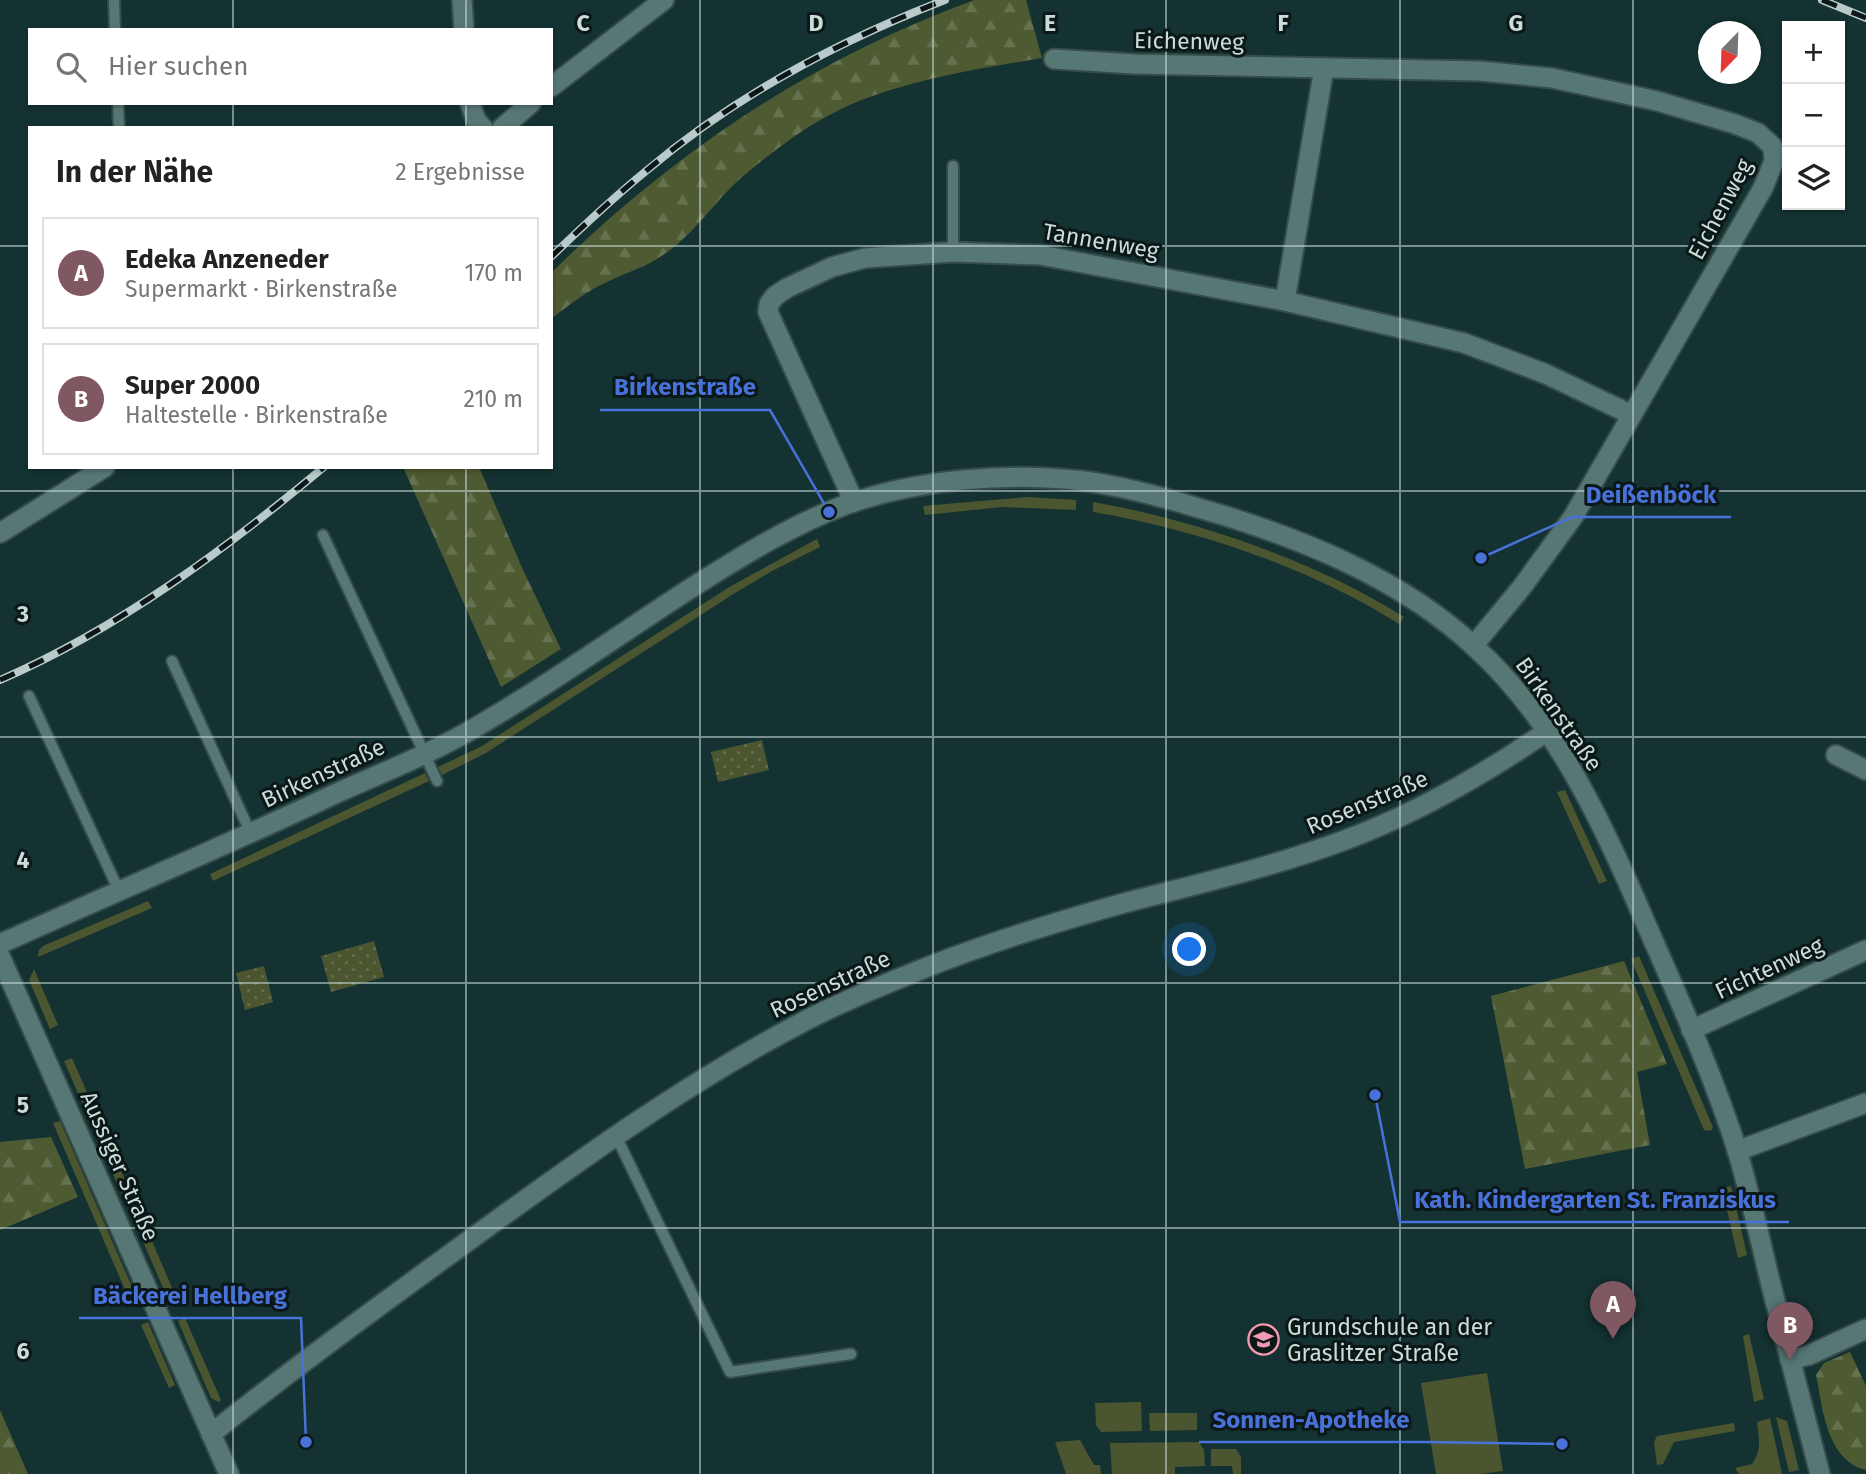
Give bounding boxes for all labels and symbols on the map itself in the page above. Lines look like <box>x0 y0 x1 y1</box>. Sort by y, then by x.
text: C <box>576 9 590 37</box>
text: D <box>809 9 824 37</box>
text: E <box>1044 9 1056 37</box>
text: F <box>1277 9 1289 37</box>
text: G <box>1509 9 1523 37</box>
north arrow <box>1698 21 1761 84</box>
street label: Eichenweg <box>1134 26 1244 56</box>
street label: Eichenweg <box>1682 154 1758 264</box>
street label: Tannenweg <box>1041 217 1161 265</box>
callout: Birkenstraße <box>600 365 770 410</box>
text: Birkenstraße <box>614 373 756 401</box>
callout: Deißenböck <box>1572 472 1731 517</box>
text: Deißenböck <box>1586 481 1717 509</box>
text: 3 <box>16 600 29 628</box>
street label: Birkenstraße <box>1509 652 1609 776</box>
street label: Birkenstraße <box>257 732 389 814</box>
street label: Rosenstraße <box>1302 764 1432 840</box>
text: 4 <box>17 846 30 874</box>
street label: Fichtenweg <box>1710 931 1828 1005</box>
your location <box>1172 932 1206 966</box>
street label: Rosenstraße <box>765 944 895 1024</box>
street label: Aussiger Straße <box>74 1087 166 1245</box>
text: 5 <box>17 1091 29 1119</box>
callout: Kath. Kindergarten St. Franziskus <box>1400 1177 1789 1222</box>
text: Kath. Kindergarten St. Franziskus <box>1414 1186 1776 1214</box>
callout: Bäckerei Hellberg <box>79 1273 301 1318</box>
pin: A <box>1590 1281 1636 1339</box>
text: Bäckerei Hellberg <box>93 1282 288 1310</box>
pin: B <box>1767 1302 1813 1360</box>
place label: Grundschule an der Graslitzer Straße <box>1287 1313 1492 1367</box>
school or university icon: Grundschule an der Graslitzer Straße <box>1247 1323 1281 1357</box>
text: 6 <box>17 1337 30 1365</box>
callout: Sonnen-Apotheke <box>1199 1397 1424 1442</box>
text: Sonnen-Apotheke <box>1212 1406 1410 1434</box>

